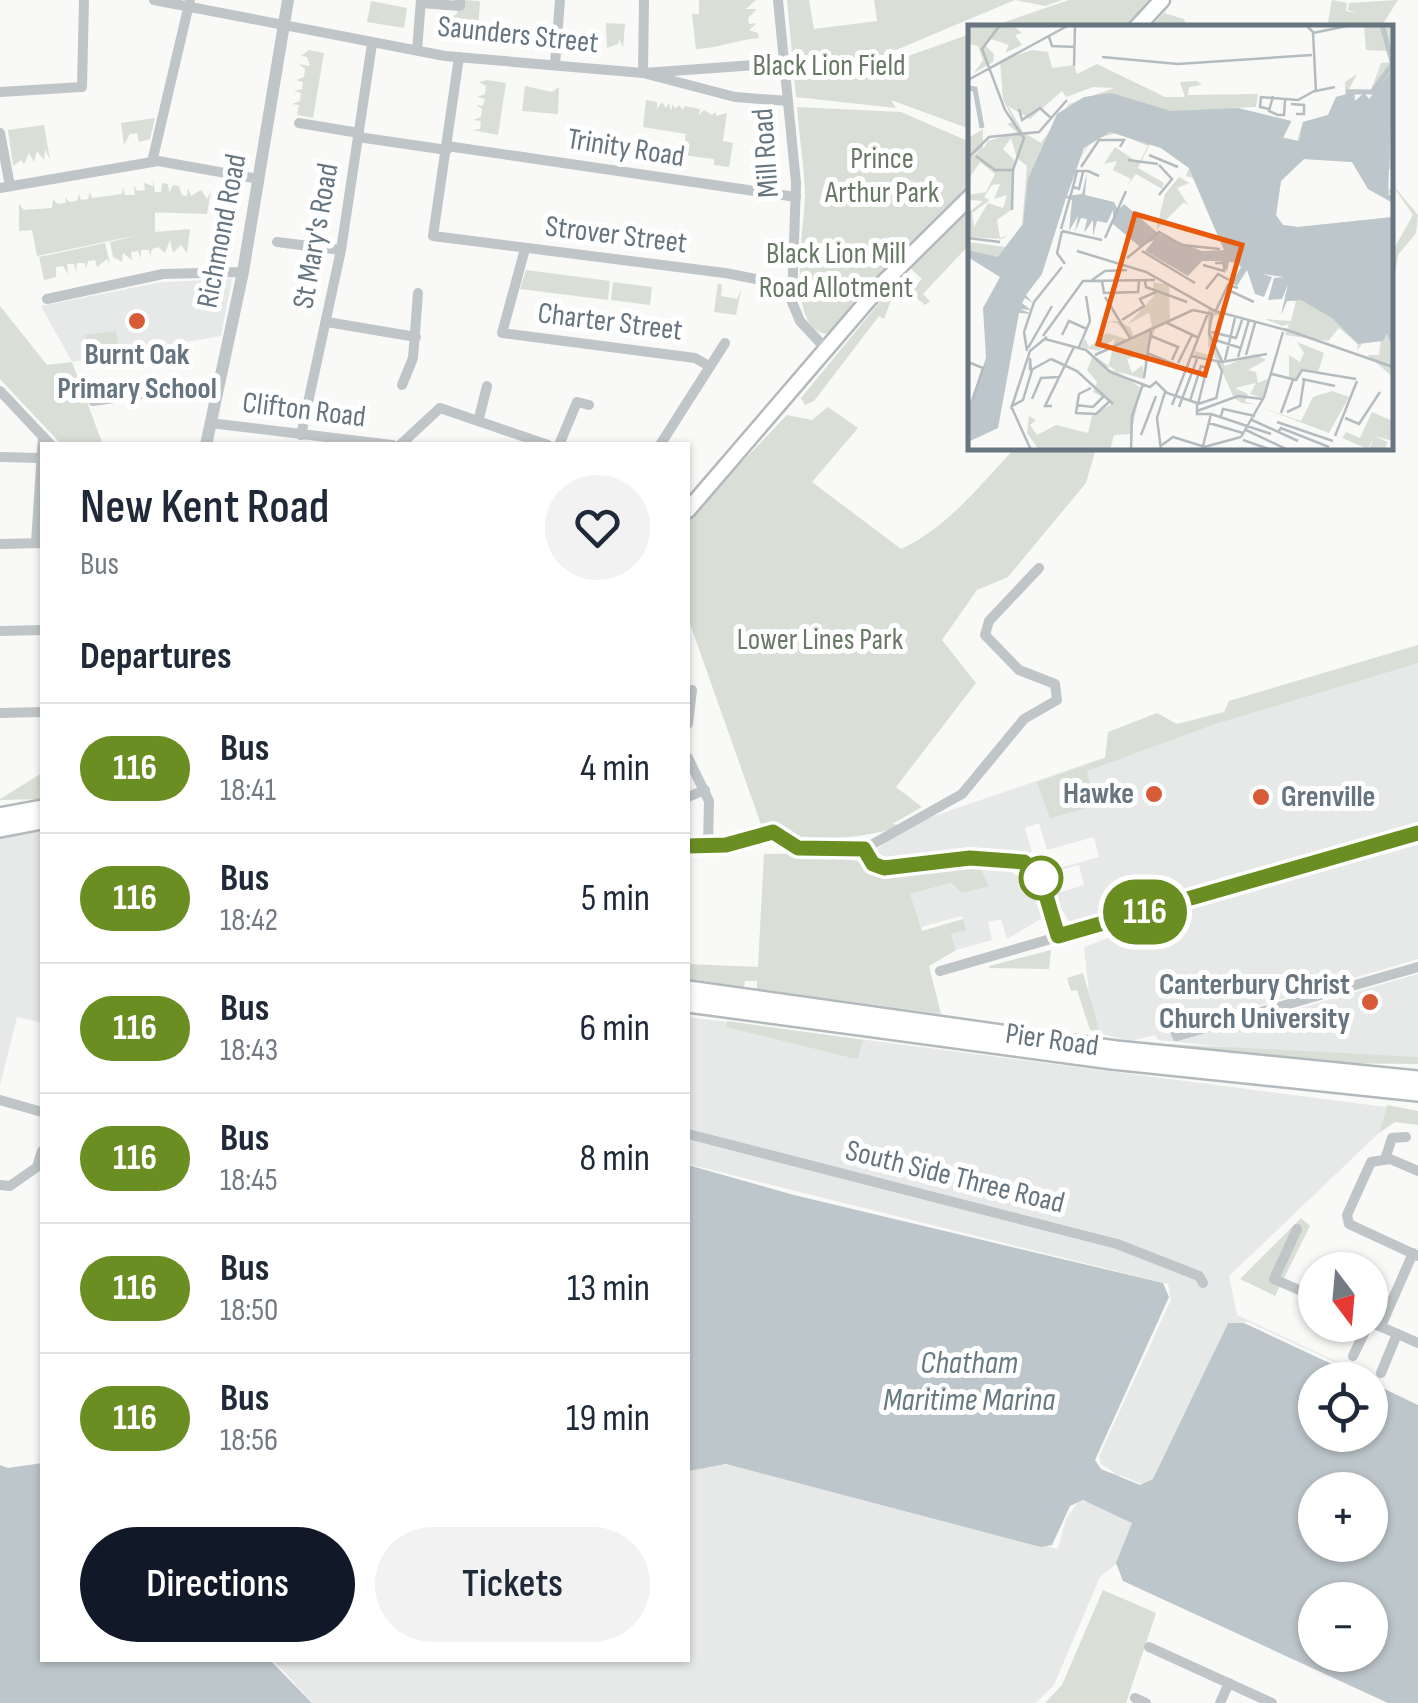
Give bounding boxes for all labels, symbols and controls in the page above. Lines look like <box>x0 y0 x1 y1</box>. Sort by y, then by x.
street label: Saunders Street <box>436 9 600 61</box>
inset map <box>968 25 1393 450</box>
park label: Black Lion Field <box>753 48 906 84</box>
street label: Mill Road <box>745 107 787 199</box>
street label: Trinity Road <box>565 121 687 175</box>
park label: Prince Arthur Park <box>824 141 940 211</box>
street label: Richmond Road <box>189 151 255 311</box>
street label: St Mary's Road <box>286 161 346 311</box>
street label: Strover Street <box>543 208 689 262</box>
park label: Black Lion Mill Road Allotment <box>759 236 913 306</box>
street label: Charter Street <box>536 295 684 349</box>
marker: Burnt Oak Primary School <box>126 310 148 332</box>
place label: Burnt Oak Primary School <box>57 337 217 407</box>
street label: Clifton Road <box>240 385 368 435</box>
button: heart <box>545 475 650 580</box>
text: New Kent Road <box>80 479 329 536</box>
text: Bus <box>80 545 119 584</box>
park label: Lower Lines Park <box>737 622 904 658</box>
text: Departures <box>80 634 232 679</box>
text: Bus <box>220 726 269 771</box>
text: 4 min <box>580 746 650 791</box>
text: 116 <box>113 747 157 790</box>
text: 18:41 <box>220 771 276 810</box>
place label: Hawke <box>1063 776 1134 812</box>
place label: Grenville <box>1281 779 1375 815</box>
marker: Hawke <box>1143 783 1165 805</box>
marker: Grenville <box>1250 786 1272 808</box>
text: Bus <box>220 856 269 901</box>
unlabelled marker <box>1020 857 1062 899</box>
text: 5 min <box>581 876 650 921</box>
text: 116 <box>113 877 157 920</box>
line badge: 116 <box>1088 880 1202 944</box>
text: 116 <box>1123 891 1167 934</box>
text: 18:42 <box>220 901 278 940</box>
place label: Canterbury Christ Church University <box>1159 967 1351 1037</box>
text: Bus <box>220 986 269 1031</box>
marker: Canterbury Christ Church University <box>1359 991 1381 1013</box>
text: 6 min <box>580 1006 650 1051</box>
text: 116 <box>113 1007 157 1050</box>
street label: Pier Road <box>1003 1016 1101 1064</box>
text: 18:43 <box>220 1031 278 1070</box>
text: Bus <box>220 1116 269 1161</box>
street label: South Side Three Road <box>842 1132 1068 1222</box>
text: 8 min <box>580 1136 650 1181</box>
text: 116 <box>113 1137 157 1180</box>
text: 18:45 <box>220 1161 278 1200</box>
text: Bus <box>220 1246 269 1291</box>
north arrow <box>1298 1252 1388 1342</box>
map controls <box>1298 1252 1388 1672</box>
text: 13 min <box>567 1266 650 1311</box>
text: 116 <box>113 1267 157 1310</box>
text: 18:50 <box>220 1291 278 1330</box>
water label: Chatham Maritime Marina <box>883 1344 1055 1420</box>
button: locate <box>1298 1362 1388 1452</box>
text: Bus <box>220 1376 269 1421</box>
text: 19 min <box>566 1396 650 1441</box>
text: 116 <box>113 1397 157 1440</box>
text: 18:56 <box>220 1421 278 1460</box>
button: + <box>1298 1472 1388 1562</box>
button: Directions <box>80 1527 355 1642</box>
button: Tickets <box>375 1527 650 1642</box>
button: − <box>1298 1582 1388 1672</box>

